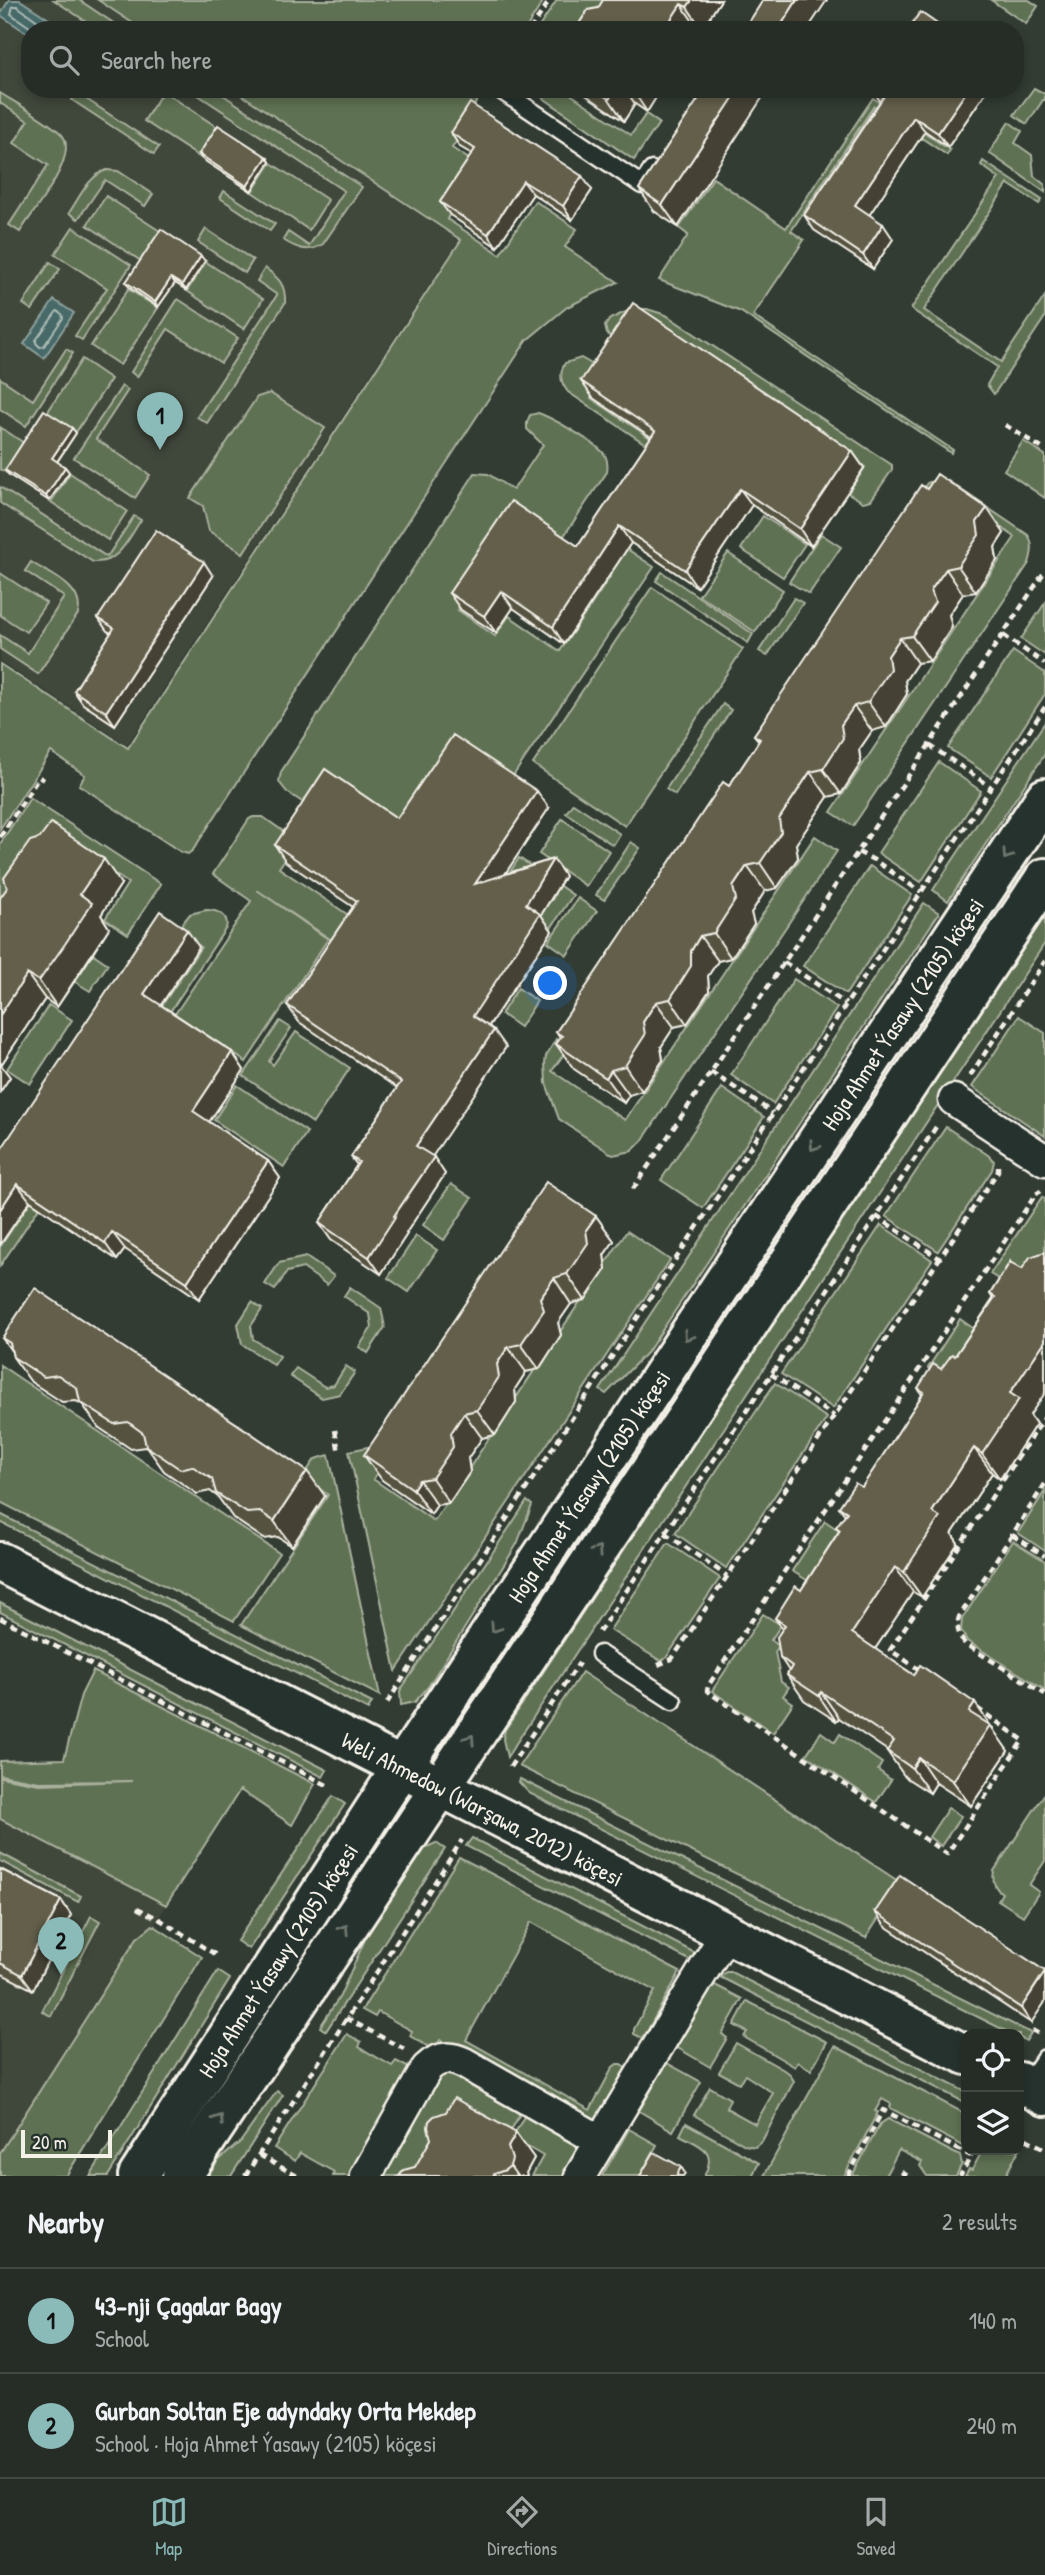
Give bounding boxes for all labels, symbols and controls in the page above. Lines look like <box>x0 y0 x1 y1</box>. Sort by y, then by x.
search box <box>21 21 1024 98</box>
icon: search <box>45 41 83 79</box>
text: Search here <box>101 42 212 77</box>
pin: 1 <box>137 392 183 450</box>
one-way arrow <box>1003 847 1016 860</box>
street label: Hoja Ahmet Ýasawy (2105) köçesi <box>814 891 990 1136</box>
your location <box>533 966 567 1000</box>
one-way arrow <box>809 1139 822 1152</box>
one-way arrow <box>684 1328 697 1341</box>
street label: Hoja Ahmet Ýasawy (2105) köçesi <box>500 1364 677 1608</box>
one-way arrow <box>589 1545 602 1558</box>
one-way arrow <box>490 1620 503 1633</box>
street label: Weli Ahmedow (Warşawa, 2012) köçesi <box>337 1724 629 1893</box>
one-way arrow <box>462 1734 474 1747</box>
street label: Hoja Ahmet Ýasawy (2105) köçesi <box>190 1837 364 2083</box>
pin: 2 <box>38 1917 84 1975</box>
one-way arrow <box>336 1923 349 1936</box>
map controls <box>961 2029 1024 2155</box>
button: locate <box>961 2029 1024 2092</box>
button: layers <box>961 2092 1024 2155</box>
one-way arrow <box>211 2114 224 2127</box>
scale bar <box>21 2127 112 2159</box>
text: 20 m <box>32 2129 67 2155</box>
text: Nearby <box>28 2202 104 2242</box>
text: 2 results <box>942 2206 1017 2237</box>
text: 43-nji Çagalar Bagy <box>95 2288 282 2323</box>
text: 1 <box>47 2305 55 2336</box>
text: 140 m <box>969 2305 1017 2336</box>
text: School <box>95 2323 149 2354</box>
text: Gurban Soltan Eje adyndaky Orta Mekdep <box>95 2393 476 2428</box>
text: 2 <box>46 2410 56 2441</box>
text: 240 m <box>966 2410 1017 2441</box>
text: School · Hoja Ahmet Ýasawy (2105) köçesi <box>95 2428 437 2459</box>
tab: Map <box>150 2493 188 2561</box>
tab: Directions <box>487 2493 557 2561</box>
tab: Saved <box>857 2493 895 2561</box>

